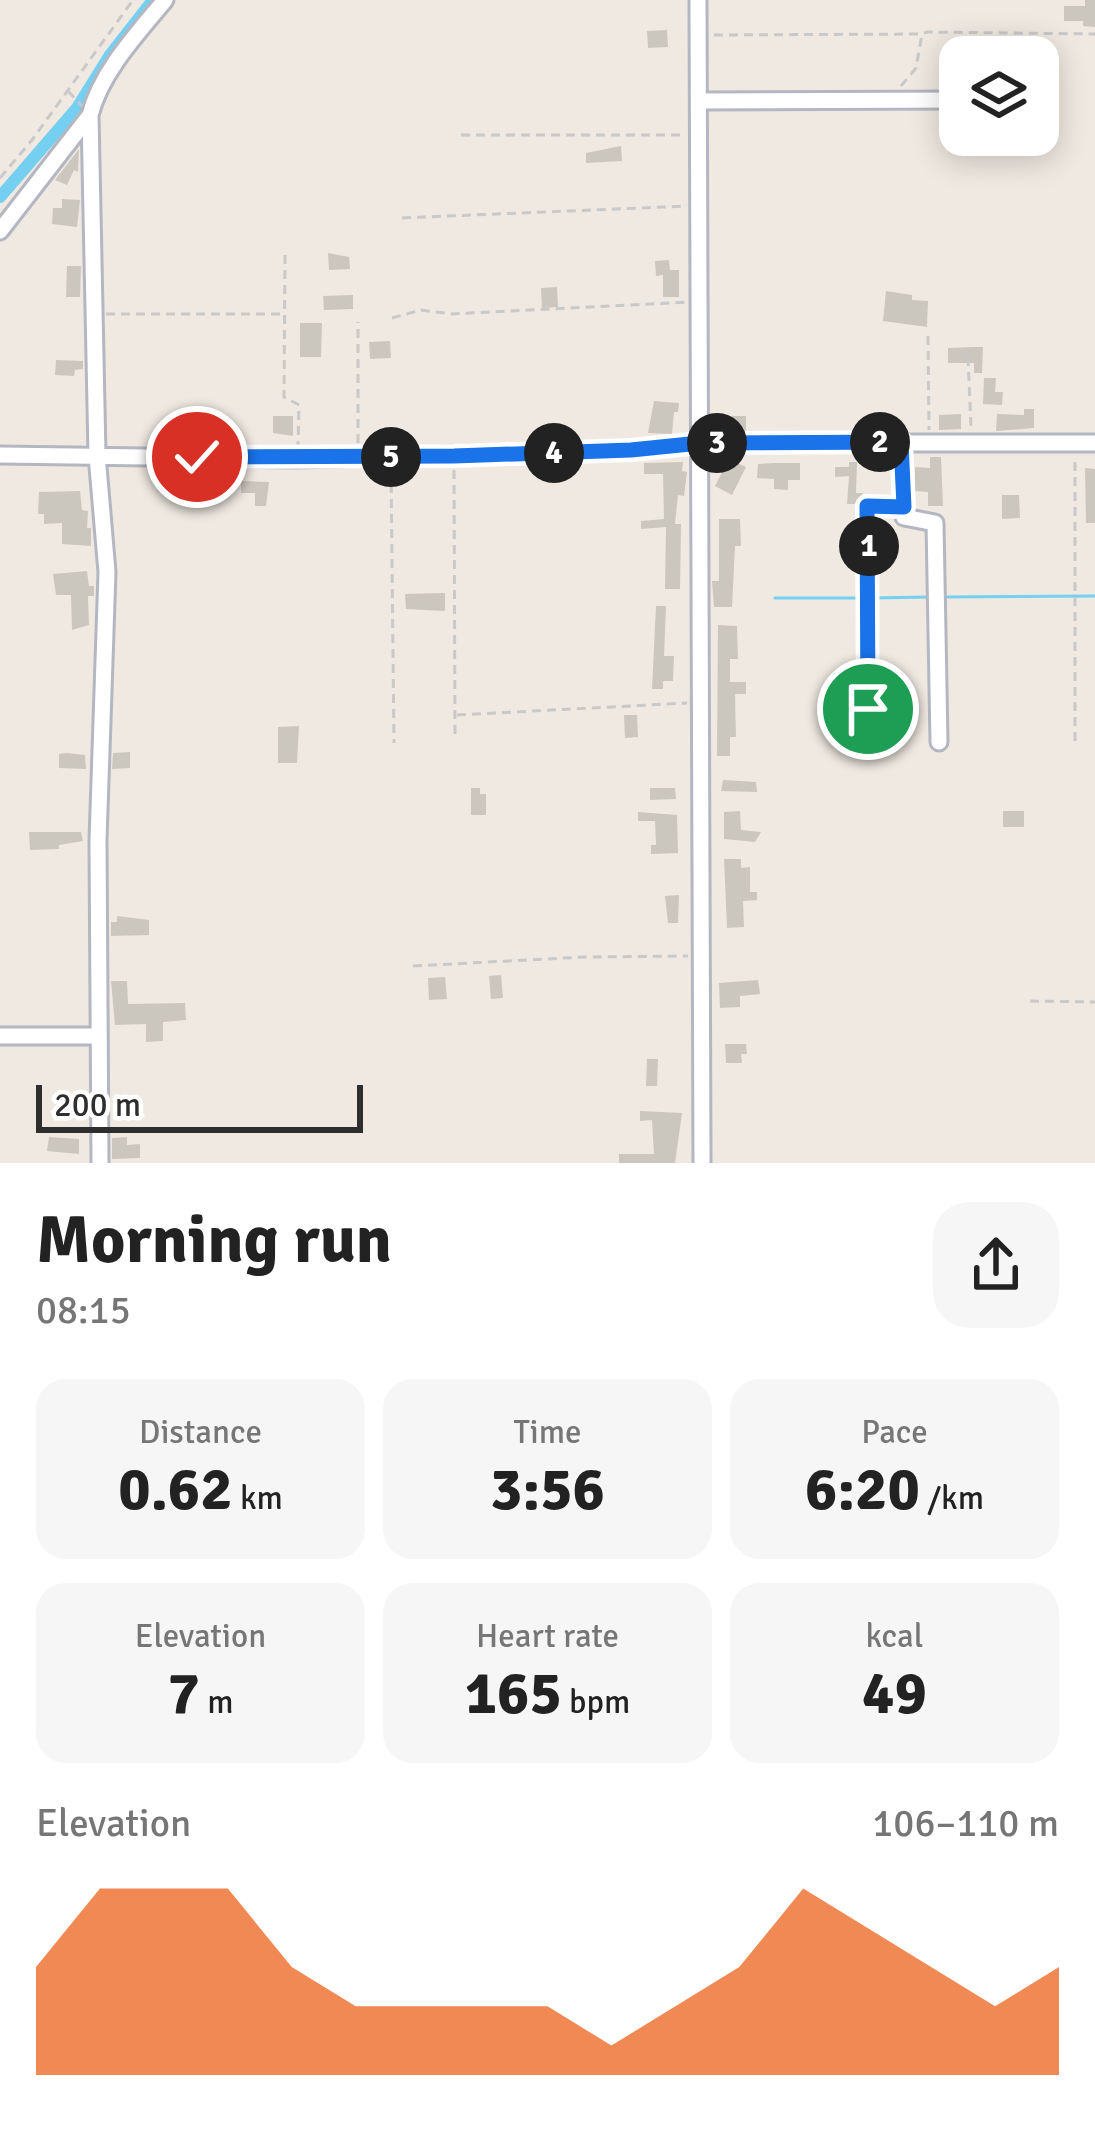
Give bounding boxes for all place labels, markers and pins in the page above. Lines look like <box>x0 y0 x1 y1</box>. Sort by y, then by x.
pin <box>146 406 248 508</box>
pin: 2 <box>850 412 910 472</box>
pin: 3 <box>687 413 747 473</box>
pin: 4 <box>524 423 584 483</box>
pin: 5 <box>361 427 421 487</box>
pin: 1 <box>839 516 899 576</box>
pin <box>817 658 919 760</box>

